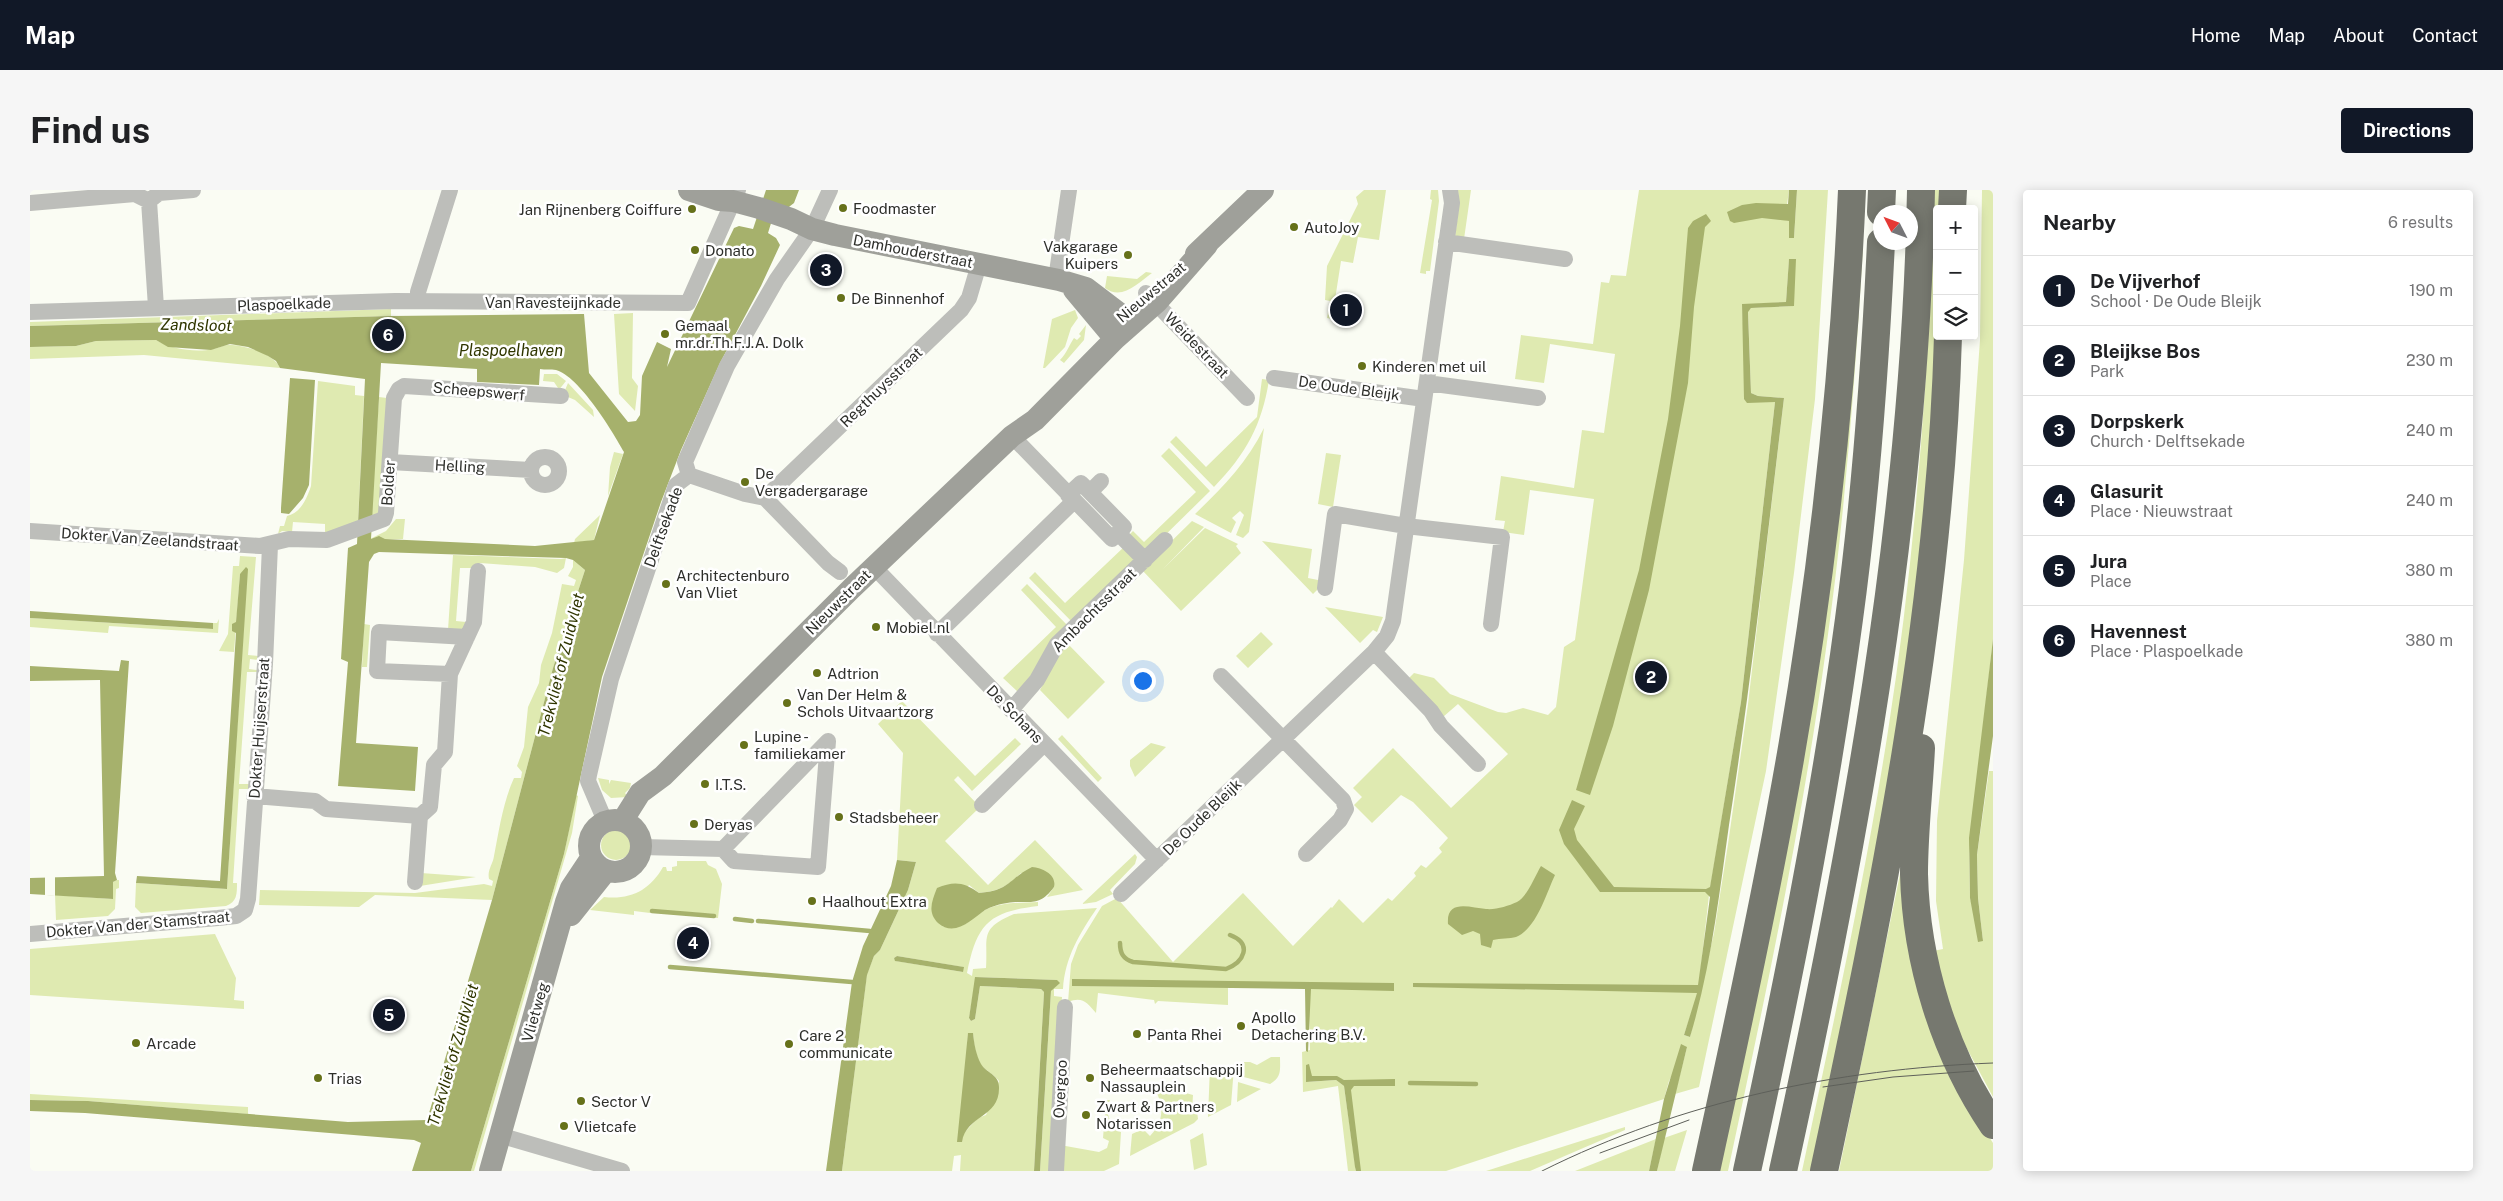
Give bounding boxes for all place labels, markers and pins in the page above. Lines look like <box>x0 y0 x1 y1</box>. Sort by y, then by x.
place label: Foodmaster <box>853 200 936 217</box>
place label: Jan Rijnenberg Coiffure <box>519 201 682 218</box>
marker: Foodmaster <box>837 202 849 214</box>
marker: Jan Rijnenberg Coiffure <box>686 203 698 215</box>
place label: AutoJoy <box>1304 219 1359 236</box>
marker: AutoJoy <box>1288 221 1300 233</box>
place label: Vakgarage Kuipers <box>1043 238 1118 272</box>
place label: Donato <box>705 242 755 259</box>
marker: Donato <box>689 244 701 256</box>
marker: Vakgarage Kuipers <box>1122 249 1134 261</box>
pin: 3 <box>810 251 842 289</box>
place label: De Binnenhof <box>851 290 945 307</box>
pin: 1 <box>1330 291 1362 329</box>
marker: De Binnenhof <box>835 292 847 304</box>
pin: 6 <box>372 316 404 354</box>
place label: Gemaal mr.dr.Th.F.J.A. Dolk <box>675 317 804 351</box>
marker: Gemaal mr.dr.Th.F.J.A. Dolk <box>659 328 671 340</box>
place label: Kinderen met uil <box>1372 358 1486 375</box>
marker: Kinderen met uil <box>1356 360 1368 372</box>
place label: De Vergadergarage <box>755 465 868 499</box>
marker: De Vergadergarage <box>739 476 751 488</box>
place label: Architectenburo Van Vliet <box>676 567 789 601</box>
marker: Architectenburo Van Vliet <box>660 578 672 590</box>
place label: Mobiel.nl <box>886 619 950 636</box>
marker: Mobiel.nl <box>870 621 882 633</box>
pin: 2 <box>1635 658 1667 696</box>
place label: Adtrion <box>827 665 879 682</box>
marker: Adtrion <box>811 667 823 679</box>
place label: Van Der Helm & Schols Uitvaartzorg <box>797 686 934 720</box>
marker: Van Der Helm & Schols Uitvaartzorg <box>781 697 793 709</box>
place label: Lupine - familiekamer <box>754 728 846 762</box>
marker: Lupine - familiekamer <box>738 739 750 751</box>
place label: I.T.S. <box>715 776 746 793</box>
marker: I.T.S. <box>699 778 711 790</box>
place label: Stadsbeheer <box>849 809 938 826</box>
marker: Stadsbeheer <box>833 811 845 823</box>
place label: Deryas <box>704 816 753 833</box>
marker: Deryas <box>688 818 700 830</box>
place label: Haalhout Extra <box>822 893 927 910</box>
marker: Haalhout Extra <box>806 895 818 907</box>
pin: 4 <box>677 924 709 962</box>
pin: 5 <box>373 996 405 1034</box>
place label: Apollo Detachering B.V. <box>1251 1009 1366 1043</box>
marker: Apollo Detachering B.V. <box>1235 1020 1247 1032</box>
place label: Panta Rhei <box>1147 1026 1222 1043</box>
place label: Care 2 communicate <box>799 1027 893 1061</box>
marker: Panta Rhei <box>1131 1028 1143 1040</box>
place label: Arcade <box>146 1035 196 1052</box>
marker: Arcade <box>130 1037 142 1049</box>
marker: Care 2 communicate <box>783 1038 795 1050</box>
place label: Beheermaatschappij Nassauplein <box>1100 1061 1243 1095</box>
place label: Trias <box>328 1070 362 1087</box>
marker: Trias <box>312 1072 324 1084</box>
marker: Beheermaatschappij Nassauplein <box>1084 1072 1096 1084</box>
place label: Sector V <box>591 1093 651 1110</box>
marker: Sector V <box>575 1095 587 1107</box>
place label: Zwart & Partners Notarissen <box>1096 1098 1214 1132</box>
marker: Zwart & Partners Notarissen <box>1080 1109 1092 1121</box>
place label: Vlietcafe <box>574 1118 637 1135</box>
marker: Vlietcafe <box>558 1120 570 1132</box>

